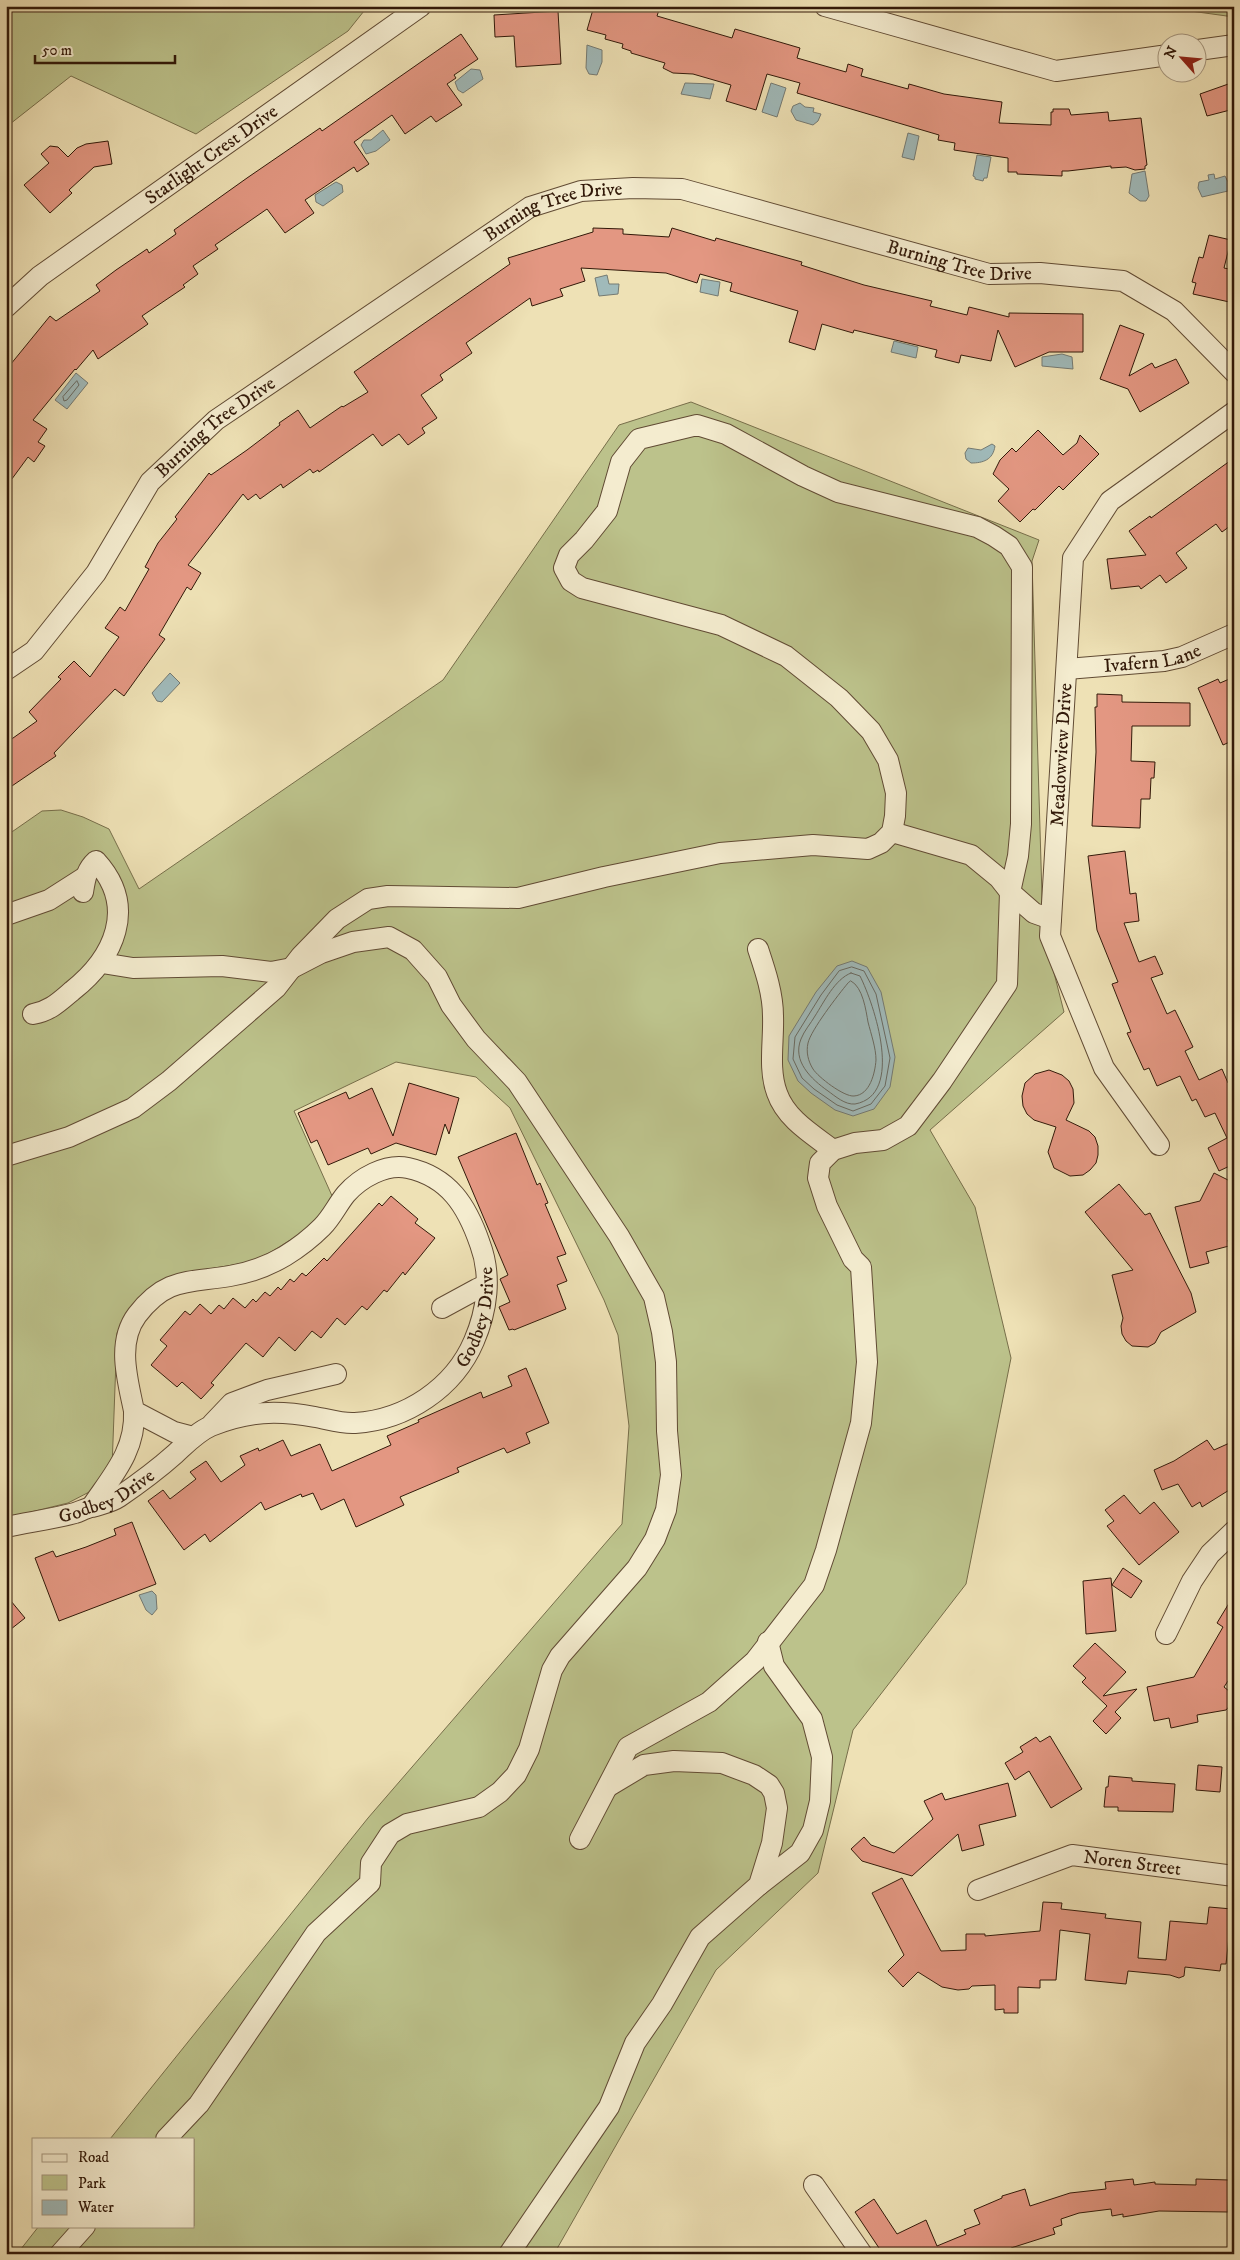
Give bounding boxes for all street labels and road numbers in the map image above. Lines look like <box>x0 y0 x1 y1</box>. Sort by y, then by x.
street label: Starlight Crest Drive <box>140 100 282 209</box>
street label: Burning Tree Drive <box>479 177 623 246</box>
street label: Burning Tree Drive <box>884 235 1032 285</box>
street label: Burning Tree Drive <box>151 372 280 482</box>
street label: Ivafern Lane <box>1103 639 1205 677</box>
street label: Meadowview Drive <box>1045 682 1077 827</box>
street label: Godbey Drive <box>450 1266 498 1372</box>
street label: Godbey Drive <box>56 1464 159 1528</box>
street label: Noren Street <box>1082 1845 1182 1881</box>

